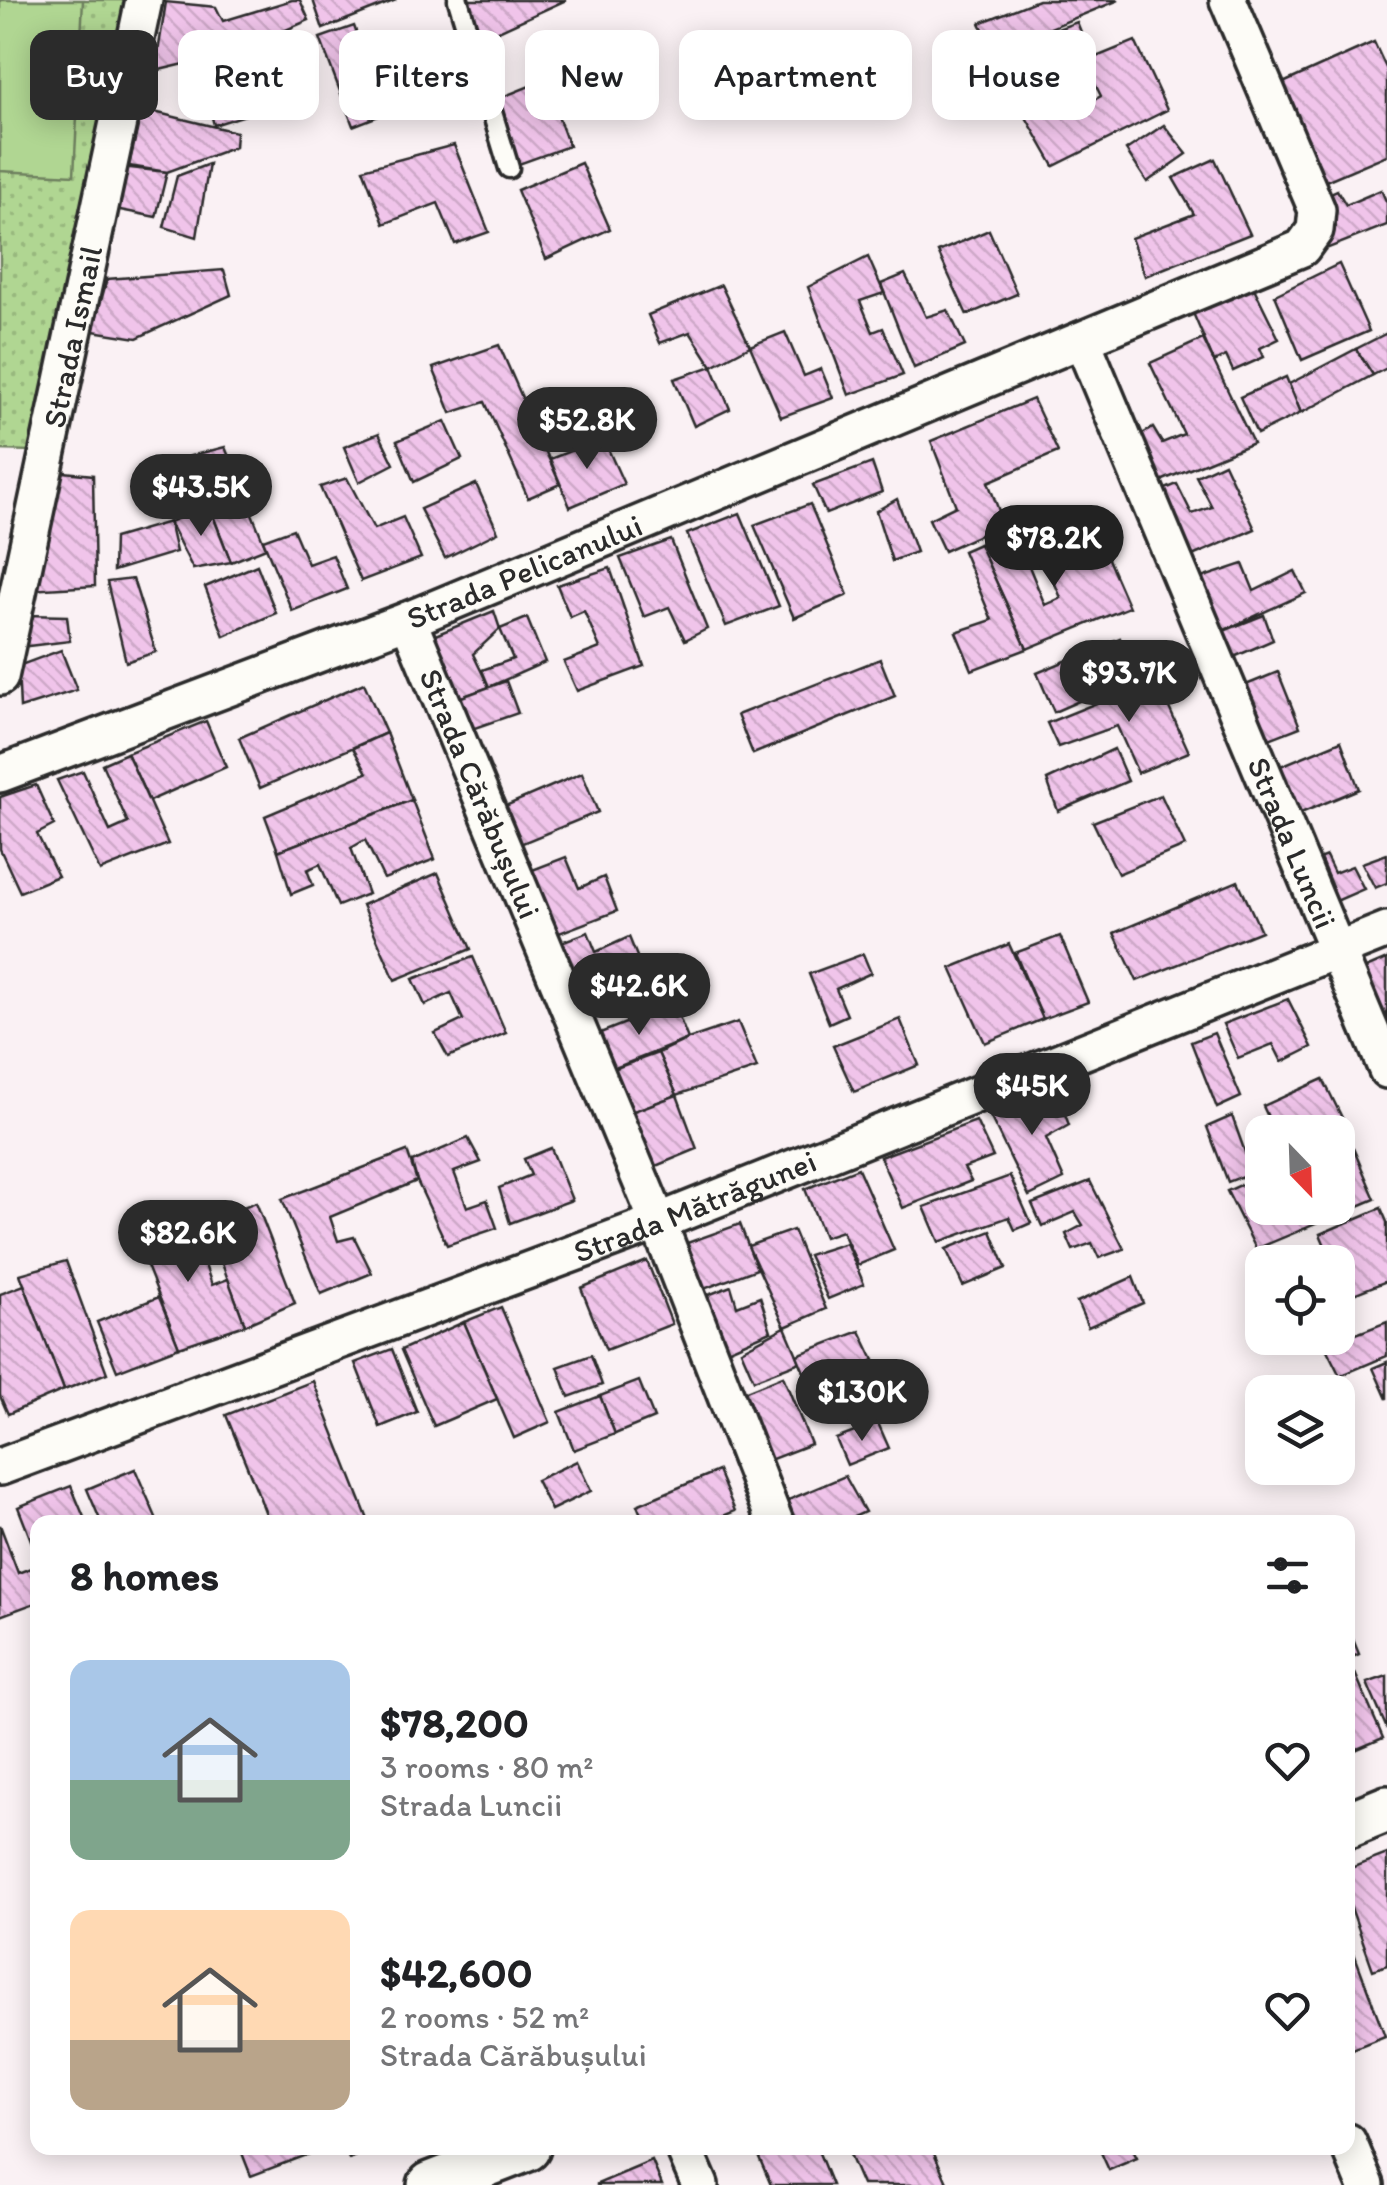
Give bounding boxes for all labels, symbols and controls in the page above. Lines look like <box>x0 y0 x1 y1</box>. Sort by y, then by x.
chip: Buy <box>30 30 158 120</box>
chip: Rent <box>178 30 319 120</box>
chip: Filters <box>339 30 505 120</box>
chip: New <box>525 30 659 120</box>
chip: Apartment <box>679 30 912 120</box>
chip: House <box>932 30 1096 120</box>
street label: Strada Ismail <box>35 242 110 431</box>
pin: $52.8K <box>506 387 668 472</box>
text: $52.8K <box>539 400 635 438</box>
pin: $43.5K <box>120 454 282 539</box>
text: $43.5K <box>152 467 250 505</box>
pin: $78.2K <box>973 505 1135 590</box>
street label: Strada Pelicanului <box>401 506 648 637</box>
text: $78.2K <box>1007 518 1101 556</box>
pin: $93.7K <box>1048 640 1210 725</box>
text: $93.7K <box>1082 653 1176 691</box>
street label: Strada Cărăbușului <box>411 663 549 924</box>
street label: Strada Luncii <box>1239 751 1345 934</box>
pin: $42.6K <box>558 953 720 1038</box>
text: $42.6K <box>590 966 688 1004</box>
pin: $45K <box>973 1053 1091 1138</box>
text: $45K <box>996 1066 1068 1104</box>
north arrow <box>1245 1115 1355 1225</box>
map controls <box>1245 1115 1355 1485</box>
street label: Strada Mătrăgunei <box>568 1142 821 1271</box>
pin: $82.6K <box>107 1200 269 1285</box>
text: $82.6K <box>140 1213 236 1251</box>
button: locate <box>1245 1245 1355 1355</box>
pin: $130K <box>792 1359 932 1444</box>
text: $130K <box>818 1372 906 1410</box>
button: layers <box>1245 1375 1355 1485</box>
icon: filters <box>1260 1548 1315 1603</box>
text: 8 homes <box>70 1550 219 1601</box>
text: $78,200 <box>380 1697 529 1748</box>
icon: home <box>150 1700 270 1820</box>
icon: heart <box>1260 1733 1315 1788</box>
text: 3 rooms · 80 m² <box>380 1748 594 1786</box>
text: Strada Luncii <box>380 1786 562 1824</box>
text: $42,600 <box>380 1947 533 1998</box>
icon: home <box>150 1950 270 2070</box>
icon: heart <box>1260 1983 1315 2038</box>
text: 2 rooms · 52 m² <box>380 1998 589 2036</box>
text: Strada Cărăbușului <box>380 2036 647 2074</box>

